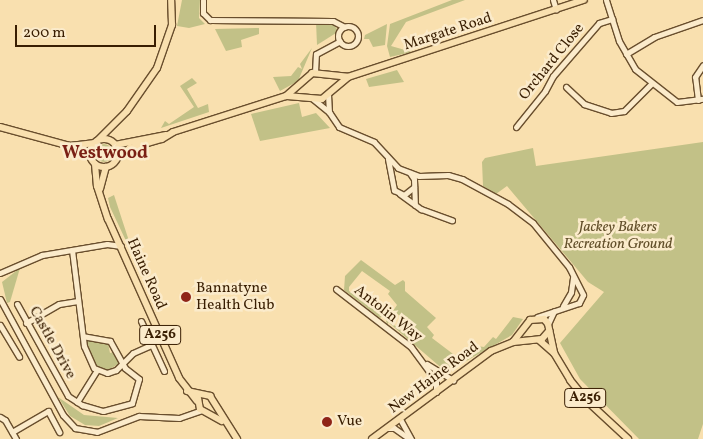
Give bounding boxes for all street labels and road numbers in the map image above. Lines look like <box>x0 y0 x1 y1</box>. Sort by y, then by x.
street label: Margate Road <box>402 9 494 55</box>
street label: Orchard Close <box>516 20 588 104</box>
street label: Haine Road <box>122 236 170 312</box>
street label: Antolin Way <box>350 281 426 347</box>
street label: Castle Drive <box>25 304 79 382</box>
road number: A256 <box>139 324 181 346</box>
street label: New Haine Road <box>385 338 483 418</box>
road number: A256 <box>564 386 606 409</box>

